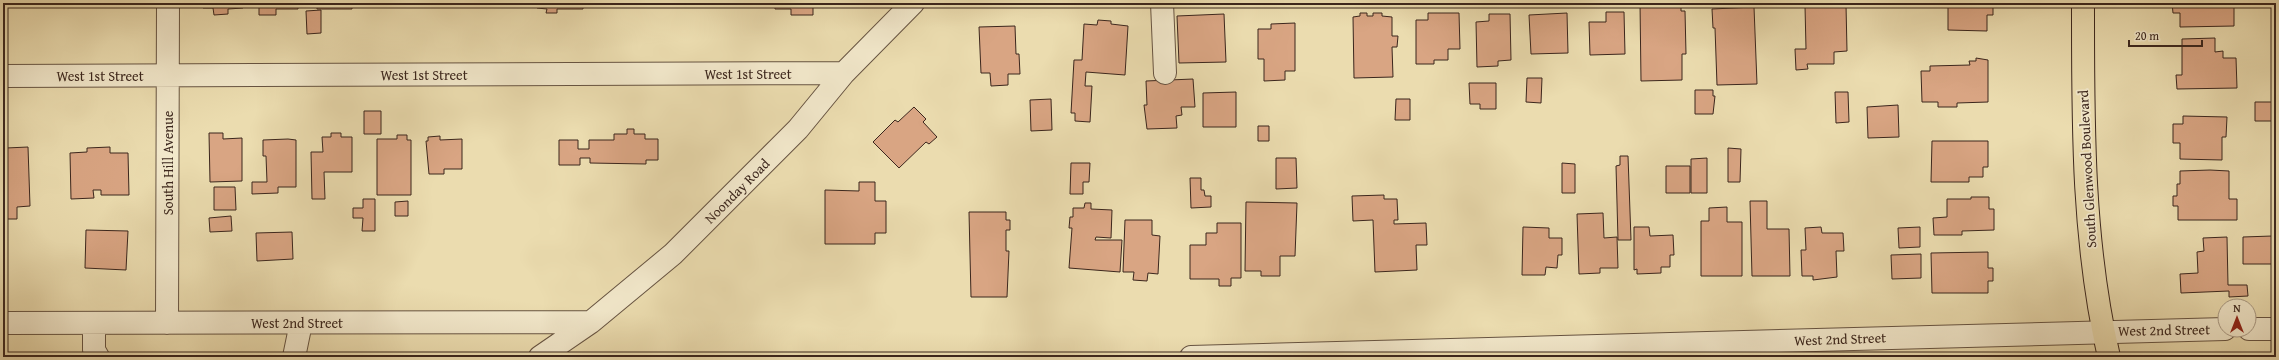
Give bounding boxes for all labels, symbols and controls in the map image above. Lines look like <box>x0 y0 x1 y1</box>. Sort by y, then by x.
scale bar <box>2129 22 2202 48</box>
text: 20 m <box>2135 27 2159 44</box>
street label: West 1st Street <box>704 64 792 84</box>
street label: West 1st Street <box>380 65 468 85</box>
street label: West 1st Street <box>56 66 144 86</box>
street label: South Glenwood Boulevard <box>2073 89 2101 249</box>
street label: South Hill Avenue <box>158 110 178 215</box>
street label: Noonday Road <box>700 154 774 228</box>
north arrow <box>2217 298 2257 338</box>
text: N <box>2233 300 2241 316</box>
street label: West 2nd Street <box>251 313 343 333</box>
street label: West 2nd Street <box>2118 319 2210 341</box>
street label: West 2nd Street <box>1794 327 1886 351</box>

